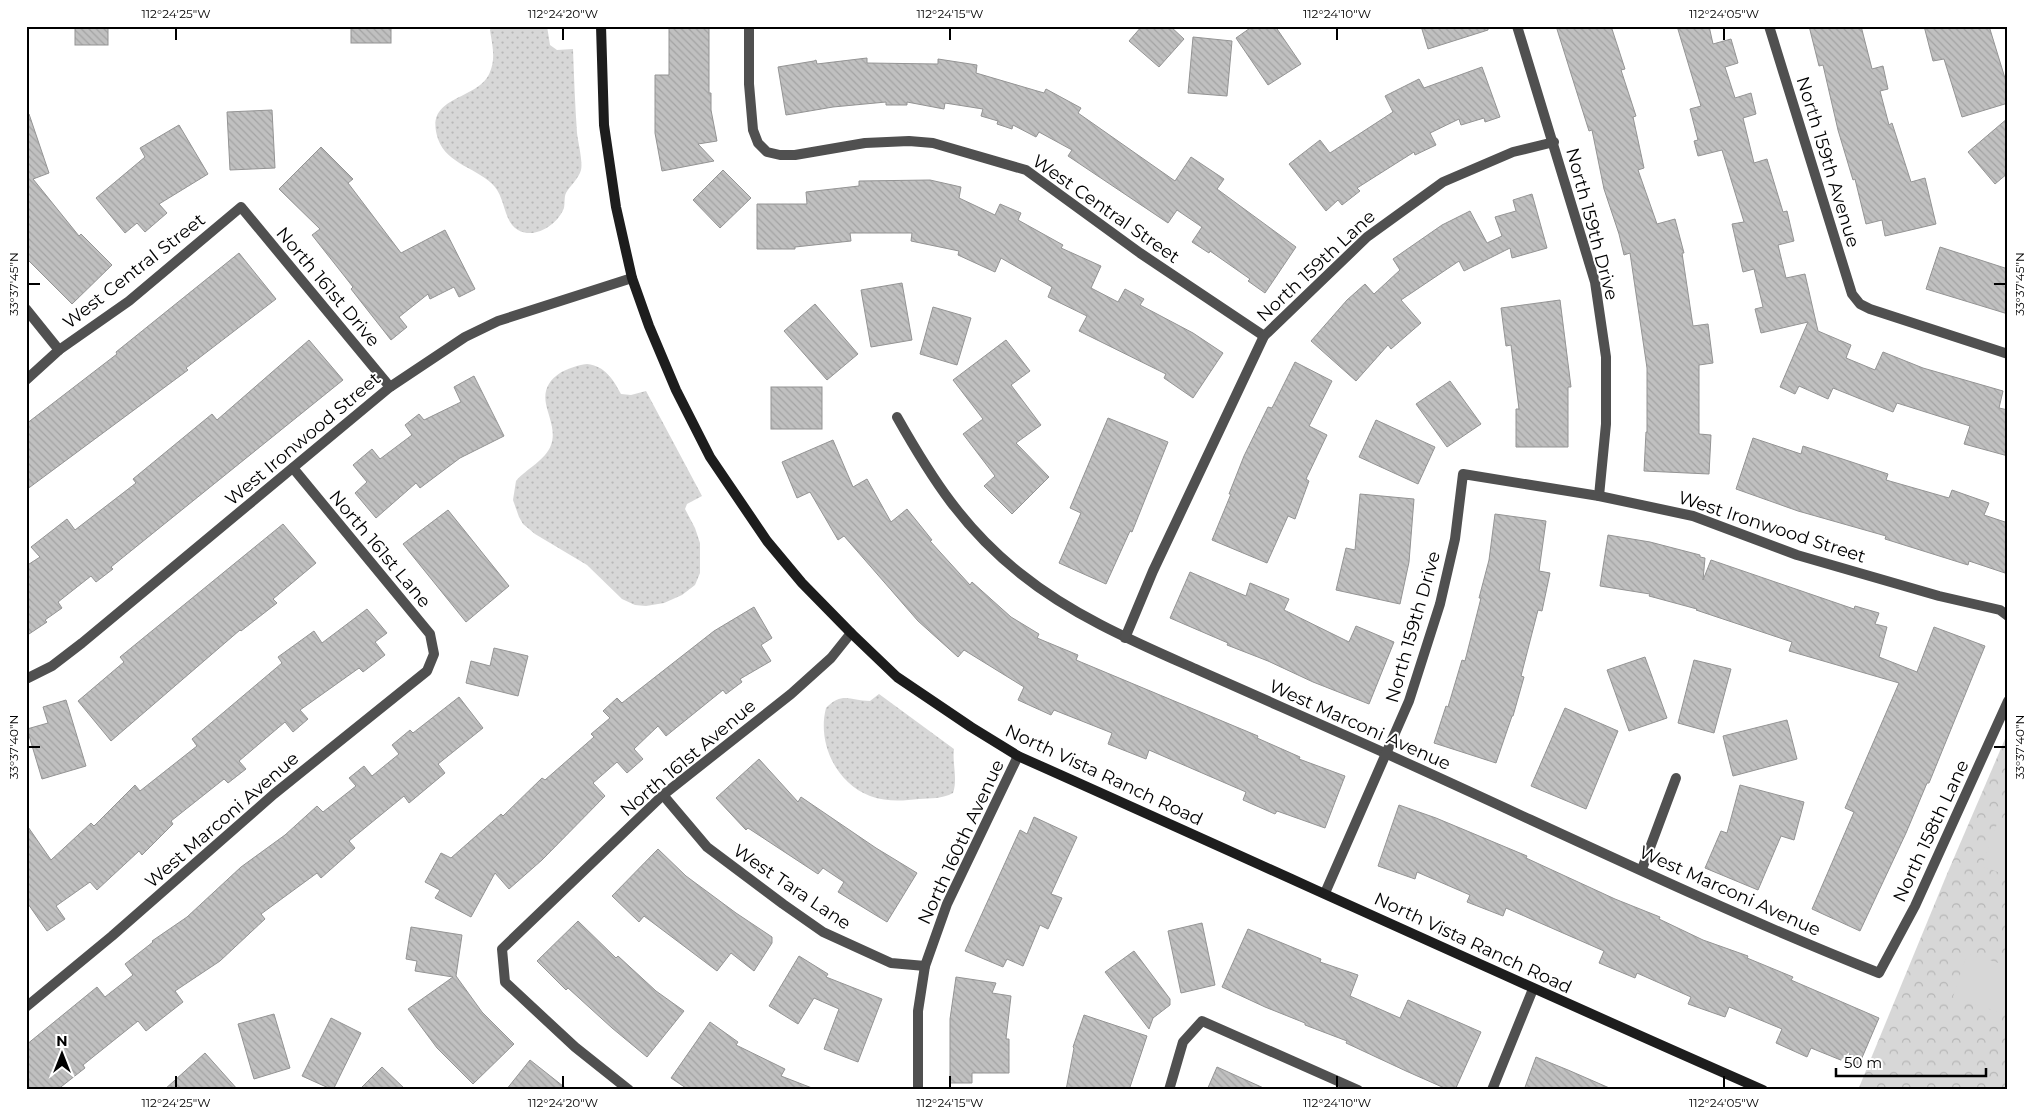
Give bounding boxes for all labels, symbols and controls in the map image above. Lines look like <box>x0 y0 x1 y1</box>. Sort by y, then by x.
text: 112°24'25"W <box>141 6 211 21</box>
text: 112°24'20"W <box>528 6 598 21</box>
text: 112°24'15"W <box>917 6 983 21</box>
text: 112°24'10"W <box>1303 6 1371 21</box>
text: 112°24'05"W <box>1689 6 1759 21</box>
street label: North 159th Avenue <box>1792 74 1865 250</box>
street label: North 159th Drive <box>1561 145 1623 303</box>
street label: West Central Street <box>1028 150 1184 268</box>
street label: North 159th Lane <box>1252 205 1380 327</box>
street label: West Central Street <box>58 209 210 333</box>
street label: North 161st Drive <box>272 223 385 351</box>
text: 33°37'45"N <box>6 252 21 316</box>
text: 33°37'45"N <box>2012 252 2027 316</box>
street label: West Ironwood Street <box>221 368 385 510</box>
street label: North 161st Lane <box>324 486 436 612</box>
street label: West Ironwood Street <box>1675 486 1869 568</box>
street label: North 159th Drive <box>1381 549 1445 705</box>
street label: West Marconi Avenue <box>1266 675 1454 775</box>
street label: North 161st Avenue <box>616 695 760 821</box>
text: 33°37'40"N <box>6 715 21 779</box>
text: 33°37'40"N <box>2012 715 2027 779</box>
street label: North Vista Ranch Road <box>1002 720 1206 830</box>
street label: West Marconi Avenue <box>141 747 303 893</box>
street label: North 160th Avenue <box>913 756 1009 928</box>
street label: North 158th Lane <box>1888 756 1974 906</box>
street label: West Tara Lane <box>729 840 855 935</box>
street label: West Marconi Avenue <box>1636 841 1824 941</box>
street label: North Vista Ranch Road <box>1371 888 1575 998</box>
north arrow <box>38 1028 88 1078</box>
text: N <box>56 1032 68 1050</box>
scale bar <box>1836 1046 1986 1078</box>
text: 50 m <box>1844 1053 1882 1072</box>
text: 112°24'25"W <box>141 1095 211 1110</box>
text: 112°24'20"W <box>528 1095 598 1110</box>
text: 112°24'15"W <box>917 1095 983 1110</box>
text: 112°24'10"W <box>1303 1095 1371 1110</box>
text: 112°24'05"W <box>1689 1095 1759 1110</box>

